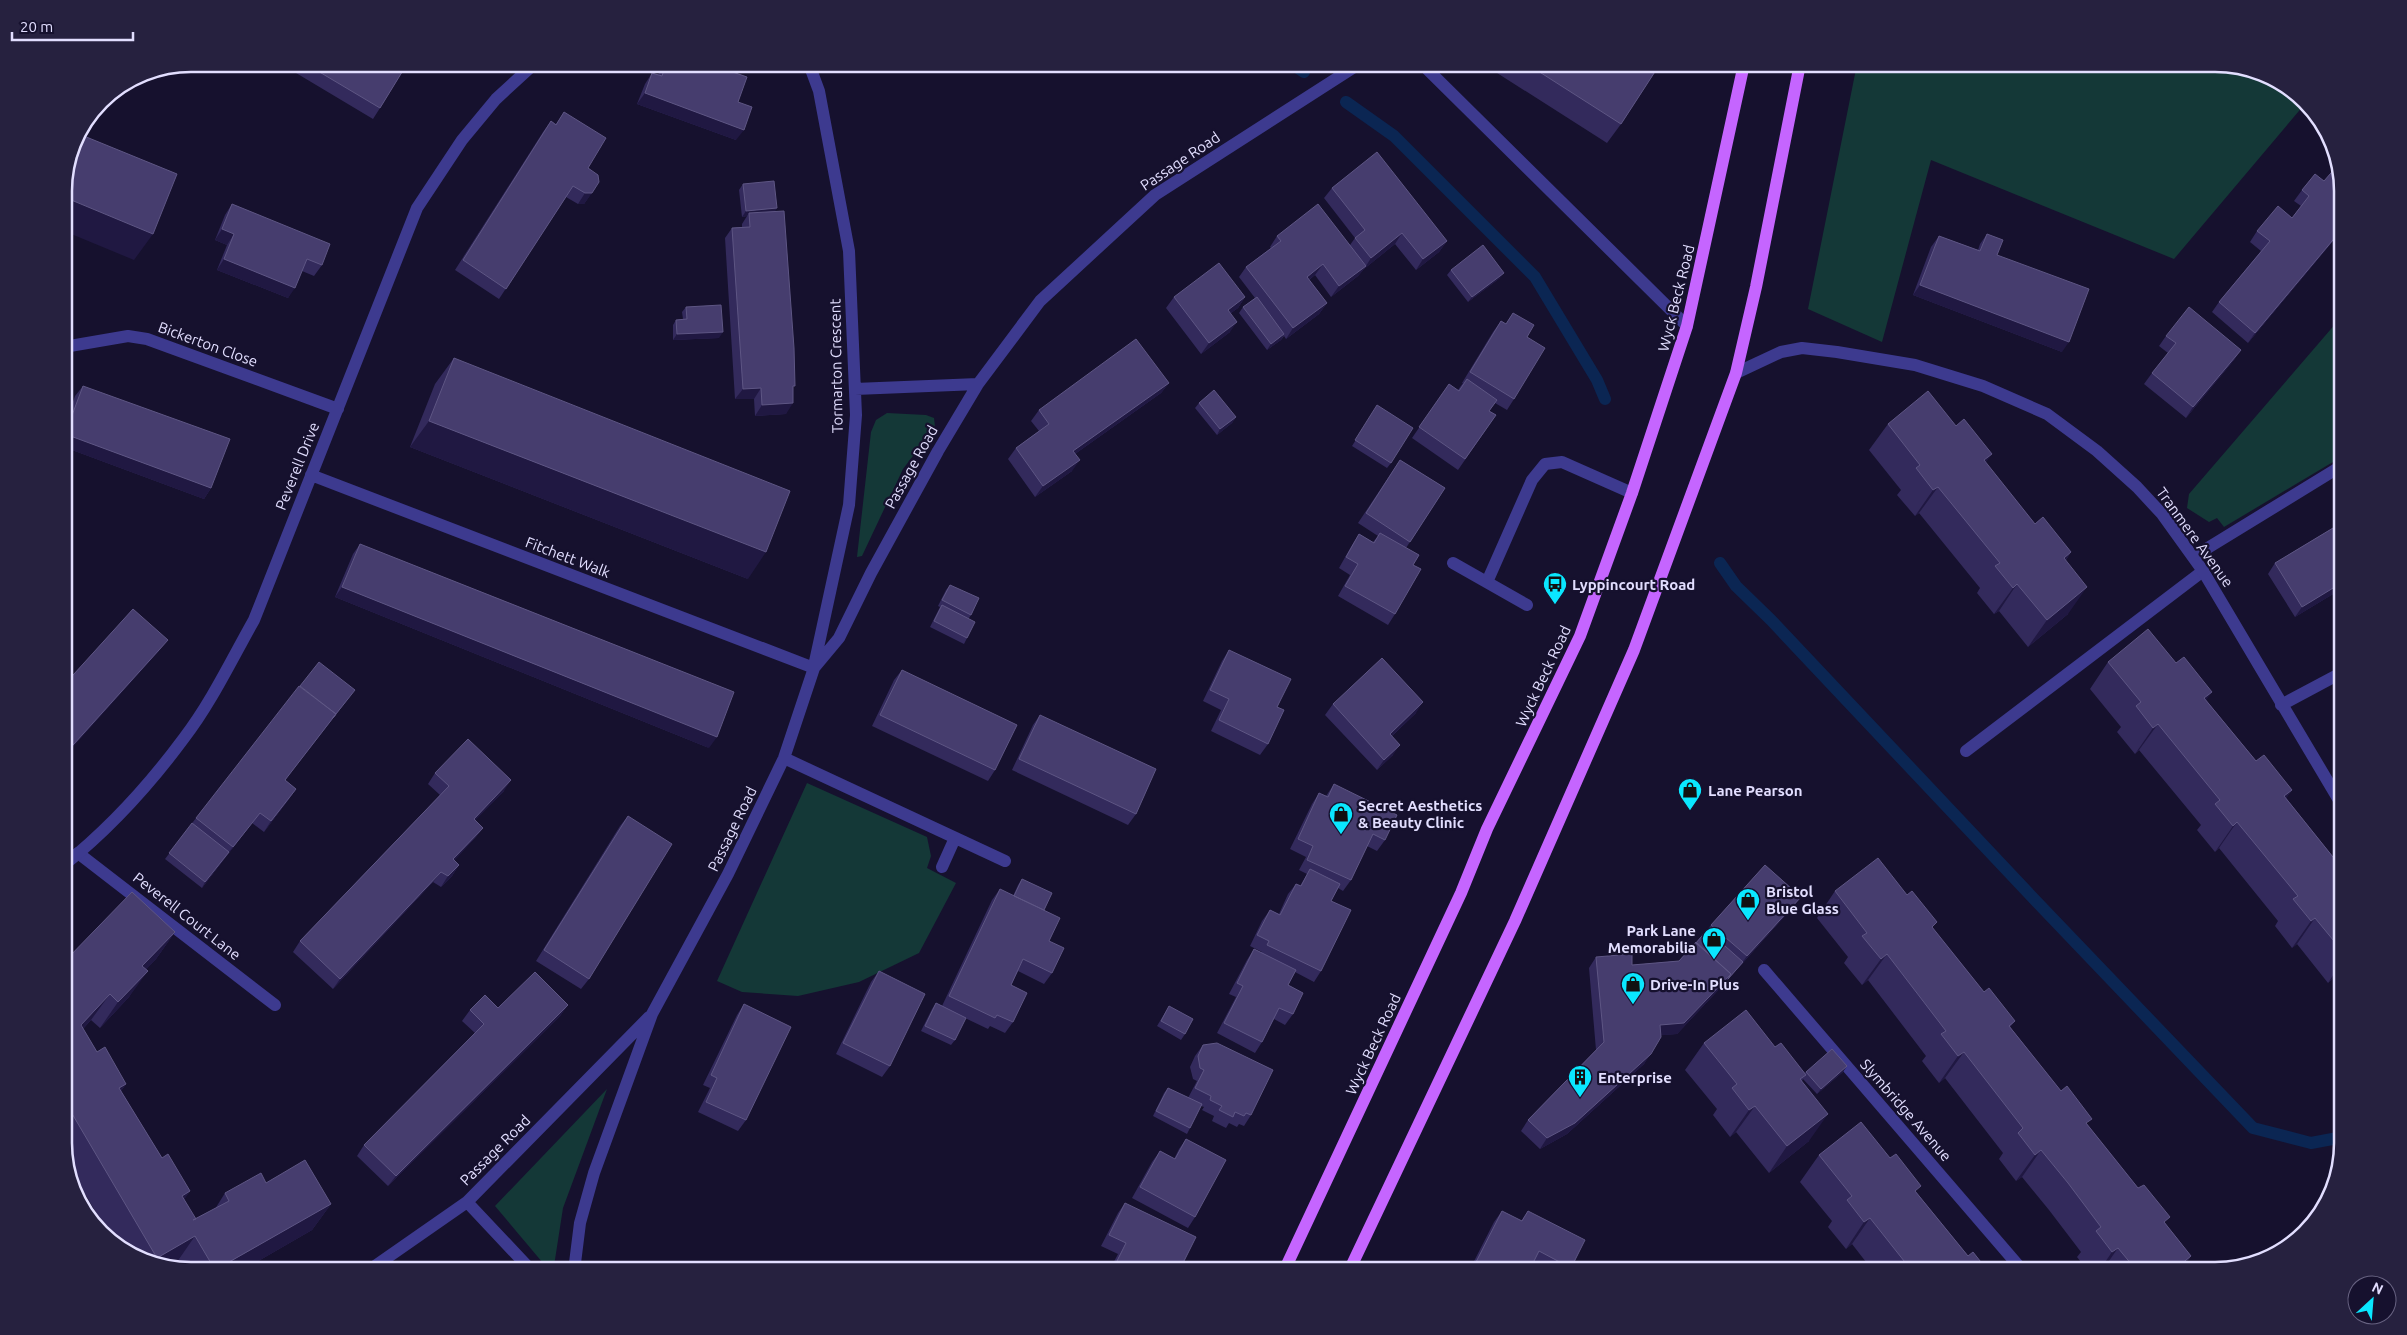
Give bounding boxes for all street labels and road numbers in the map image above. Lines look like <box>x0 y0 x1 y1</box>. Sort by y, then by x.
street label: Passage Road <box>1137 128 1223 194</box>
street label: Wyck Beck Road <box>1655 243 1697 353</box>
street label: Tormarton Crescent <box>826 299 846 433</box>
street label: Bickerton Close <box>156 318 260 370</box>
street label: Peverell Drive <box>272 420 322 512</box>
street label: Passage Road <box>881 423 941 511</box>
street label: Tranmere Avenue <box>2153 484 2237 590</box>
street label: Fitchett Walk <box>523 533 613 581</box>
street label: Wyck Beck Road <box>1512 623 1574 729</box>
street label: Passage Road <box>704 784 760 874</box>
street label: Peverell Court Lane <box>130 869 244 963</box>
street label: Wyck Beck Road <box>1342 991 1404 1097</box>
street label: Slymbridge Avenue <box>1857 1055 1955 1165</box>
street label: Passage Road <box>456 1111 534 1189</box>

